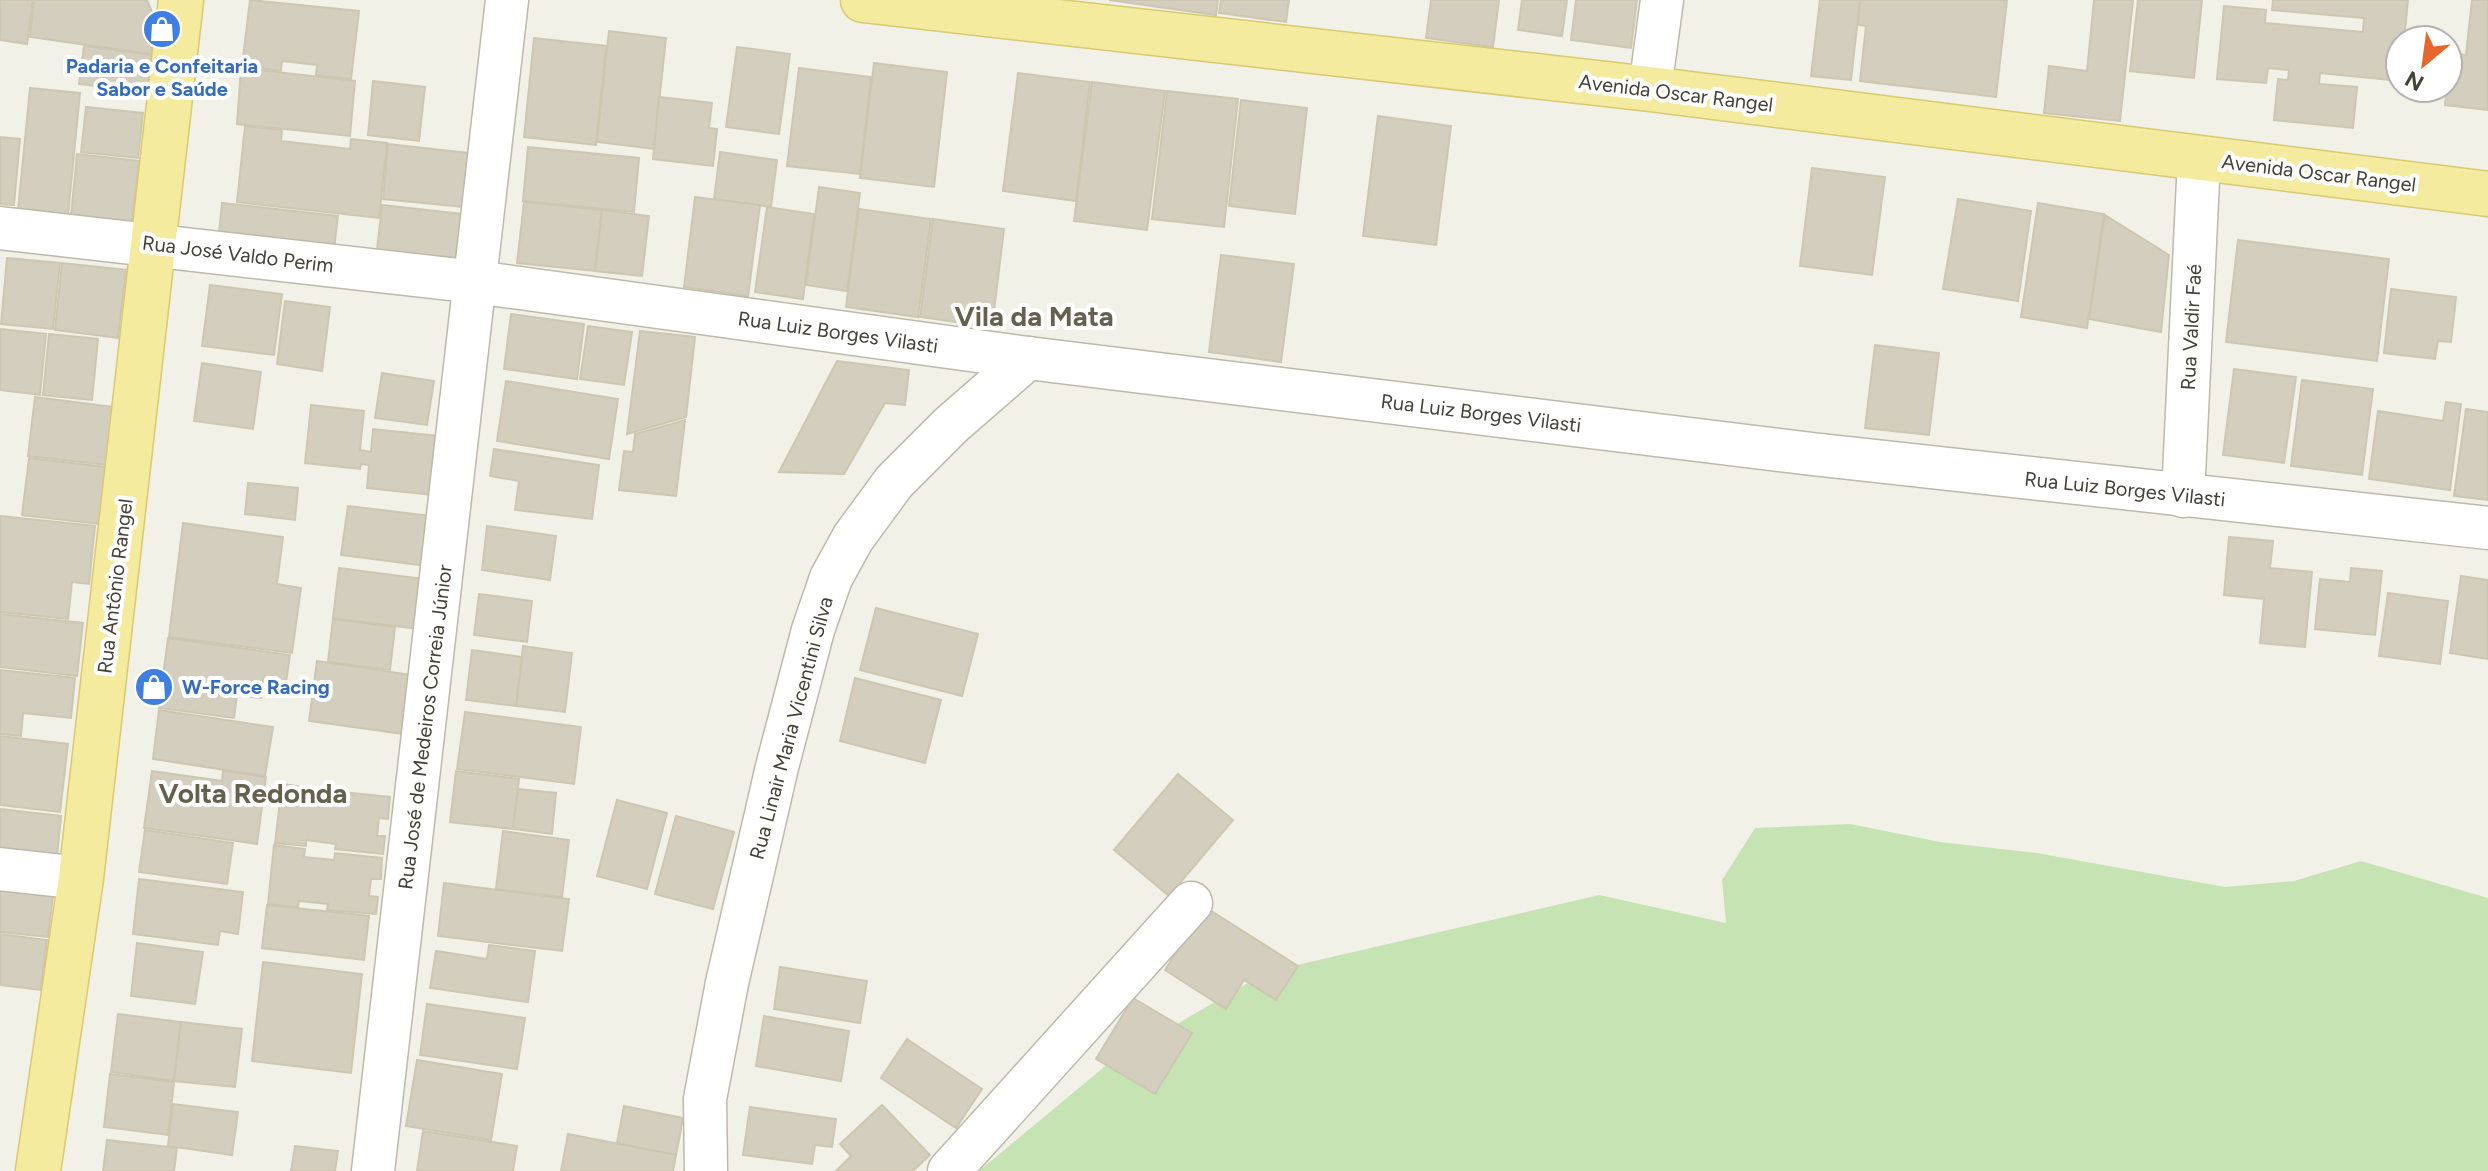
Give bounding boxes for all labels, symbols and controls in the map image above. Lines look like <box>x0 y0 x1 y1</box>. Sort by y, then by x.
shop icon: Padaria e Confeitaria Sabor e Saúde <box>141 8 183 50</box>
north arrow <box>2384 24 2464 104</box>
place label: Padaria e Confeitaria Sabor e Saúde <box>66 54 258 101</box>
text: N <box>2401 65 2429 97</box>
street label: Avenida Oscar Rangel <box>1577 69 1775 117</box>
street label: Avenida Oscar Rangel <box>2220 149 2418 197</box>
street label: Rua José Valdo Perim <box>141 230 335 278</box>
street label: Rua Valdir Faé <box>2176 263 2206 391</box>
district label: Vila da Mata <box>954 299 1114 333</box>
street label: Rua Luiz Borges Vilasti <box>736 306 940 358</box>
street label: Rua Luiz Borges Vilasti <box>1379 389 1583 437</box>
street label: Rua Luiz Borges Vilasti <box>2023 467 2227 511</box>
street label: Rua Antônio Rangel <box>92 497 138 675</box>
street label: Rua José de Medeiros Correia Júnior <box>393 563 457 891</box>
street label: Rua Linair Maria Vicentini Silva <box>744 594 838 862</box>
shop icon: W-Force Racing <box>133 666 175 708</box>
place label: W-Force Racing <box>182 675 330 699</box>
district label: Volta Redonda <box>159 776 347 810</box>

